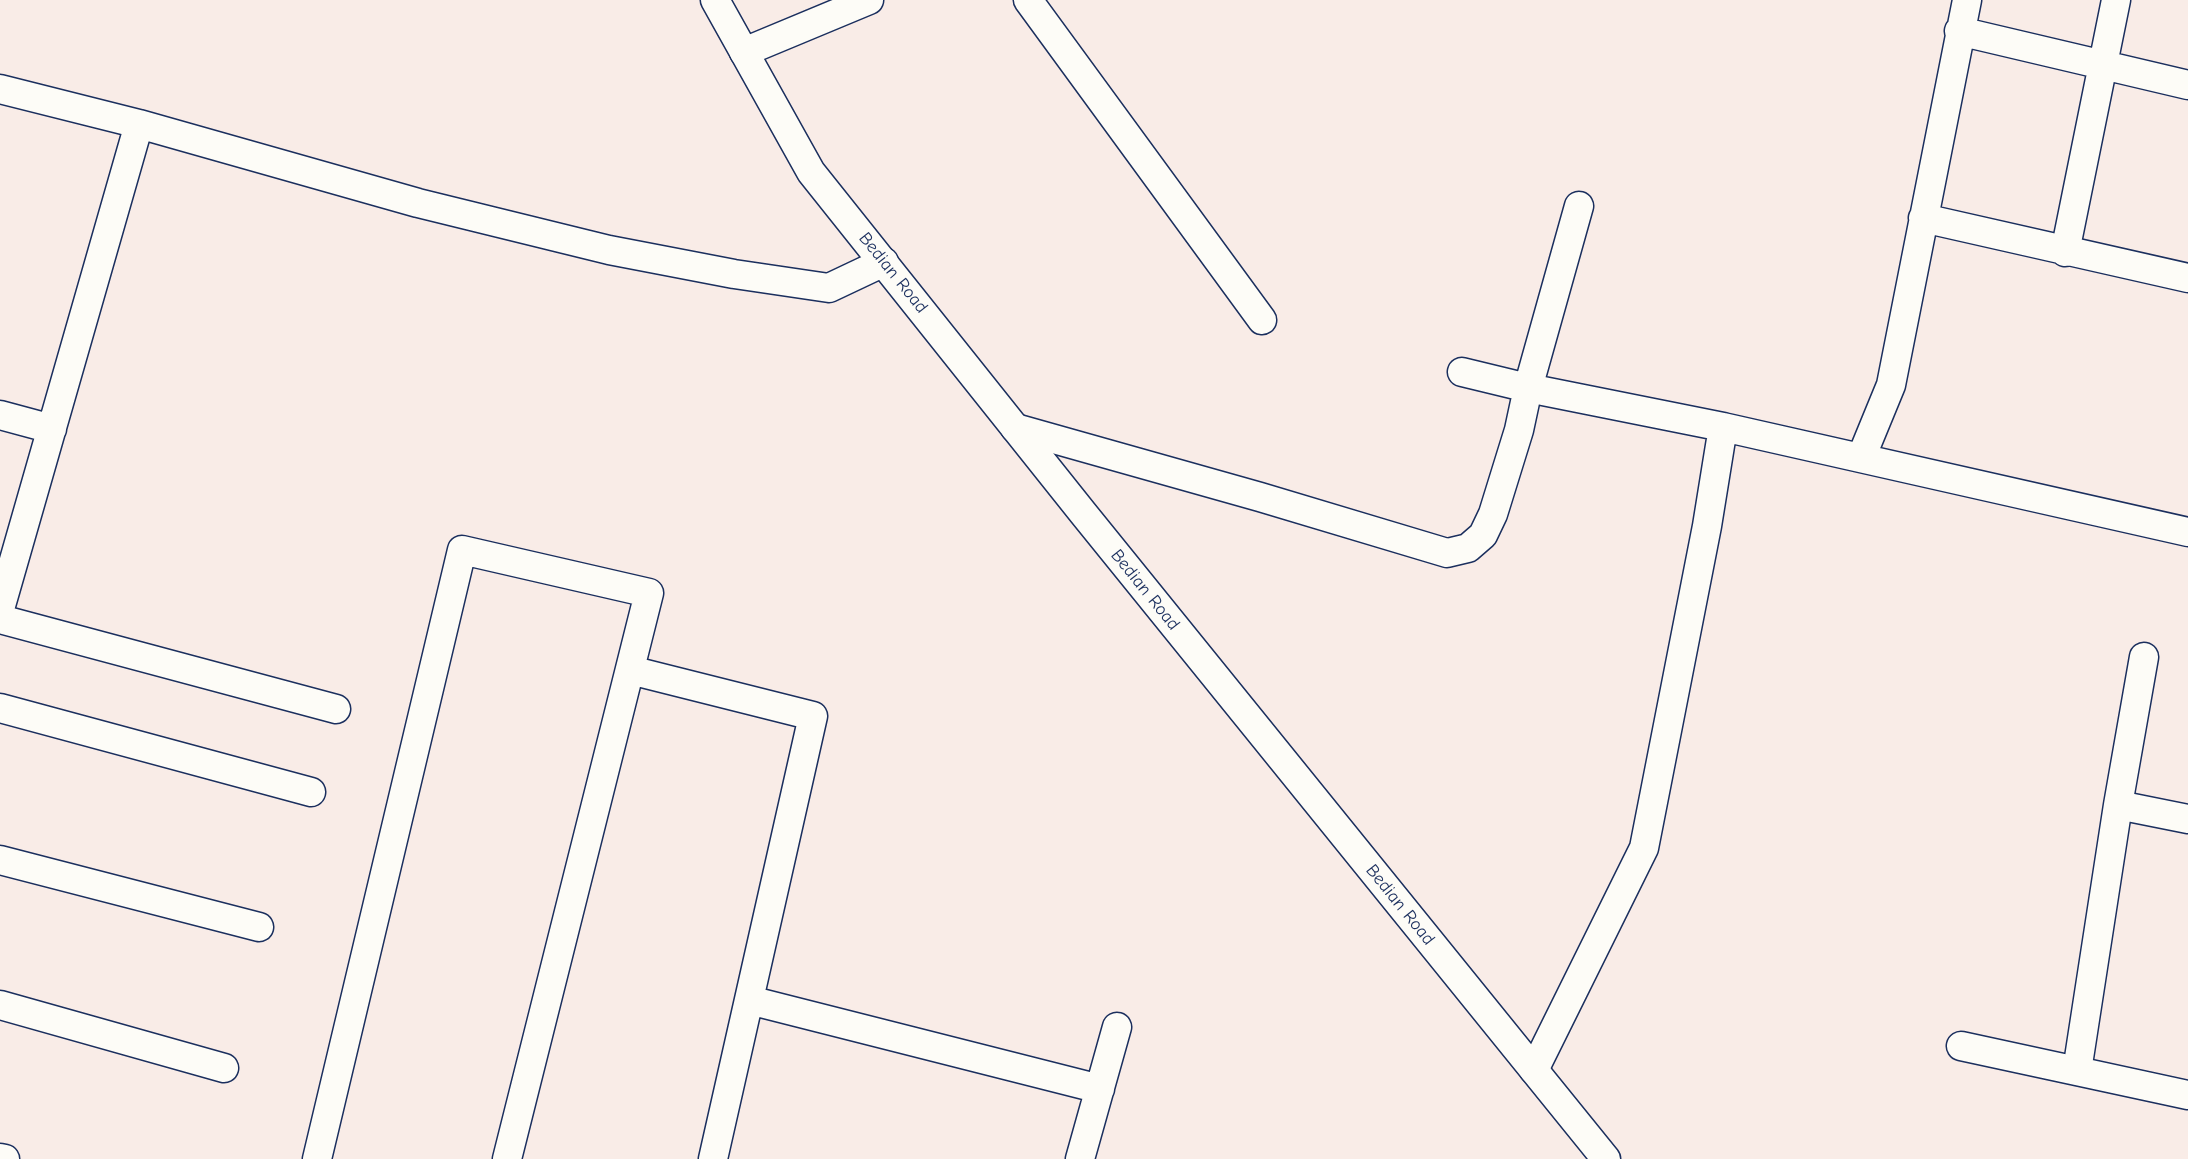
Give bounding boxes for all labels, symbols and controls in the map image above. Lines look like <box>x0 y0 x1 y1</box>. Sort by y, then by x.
street label: Bedian Road <box>854 228 932 318</box>
street label: Bedian Road <box>1106 545 1184 635</box>
street label: Bedian Road <box>1361 860 1439 950</box>

